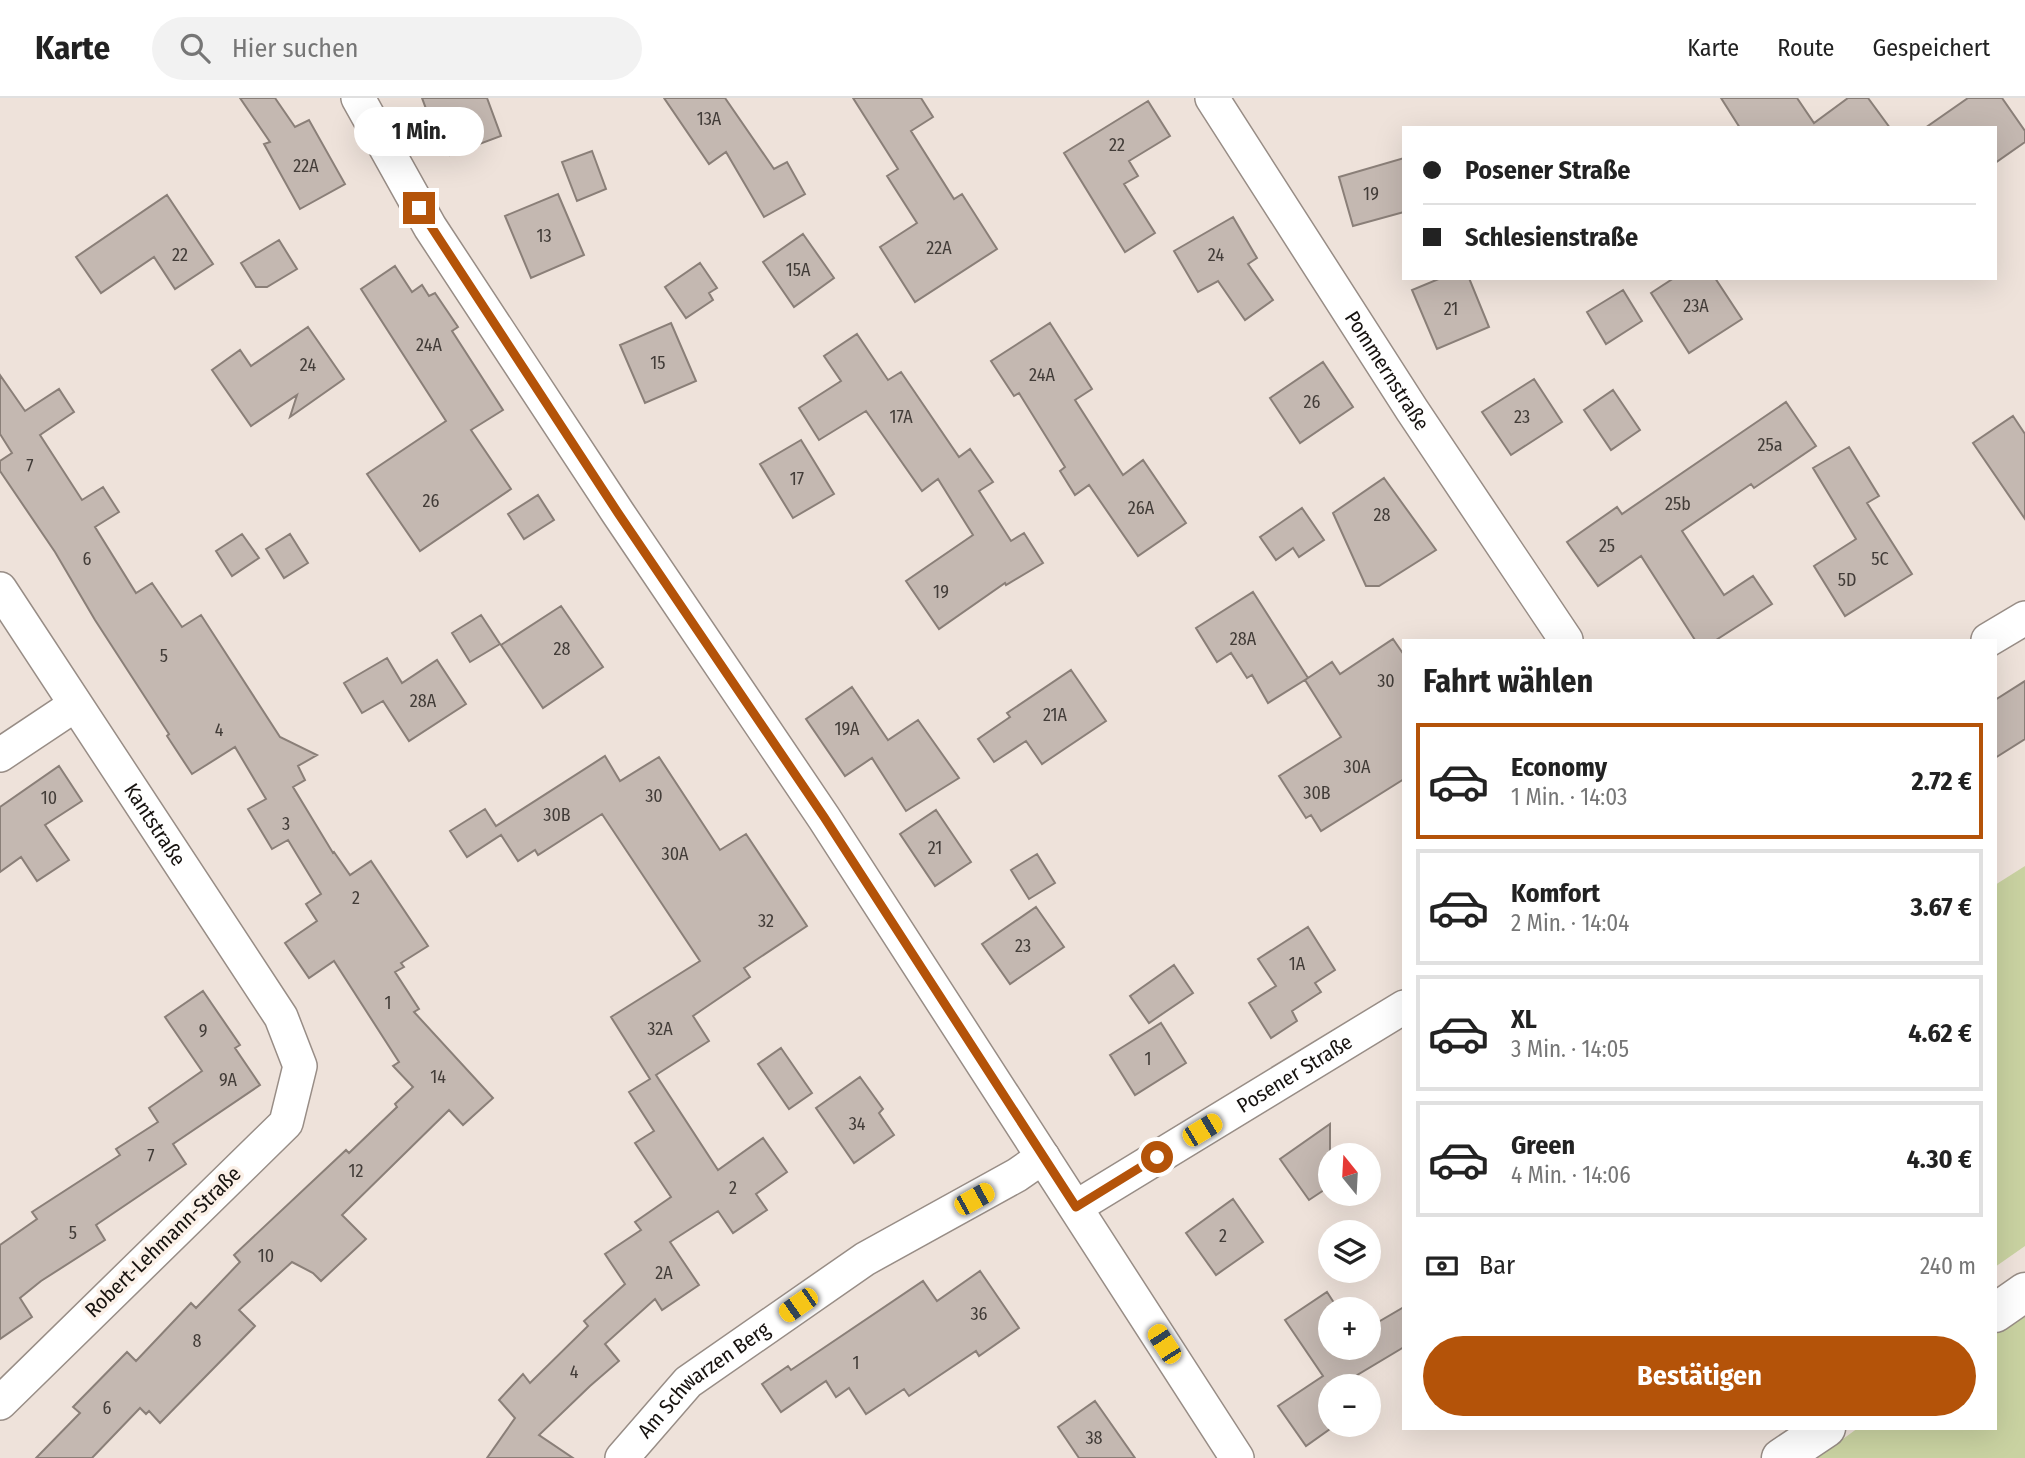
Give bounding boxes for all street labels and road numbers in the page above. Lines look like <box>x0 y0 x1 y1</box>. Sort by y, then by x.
street label: Pommernstraße <box>1339 306 1435 435</box>
street label: Kantstraße <box>118 778 191 871</box>
street label: Posener Straße <box>1232 1029 1357 1119</box>
street label: Robert-Lehmann-Straße <box>80 1161 246 1323</box>
street label: Am Schwarzen Berg <box>632 1316 775 1443</box>

